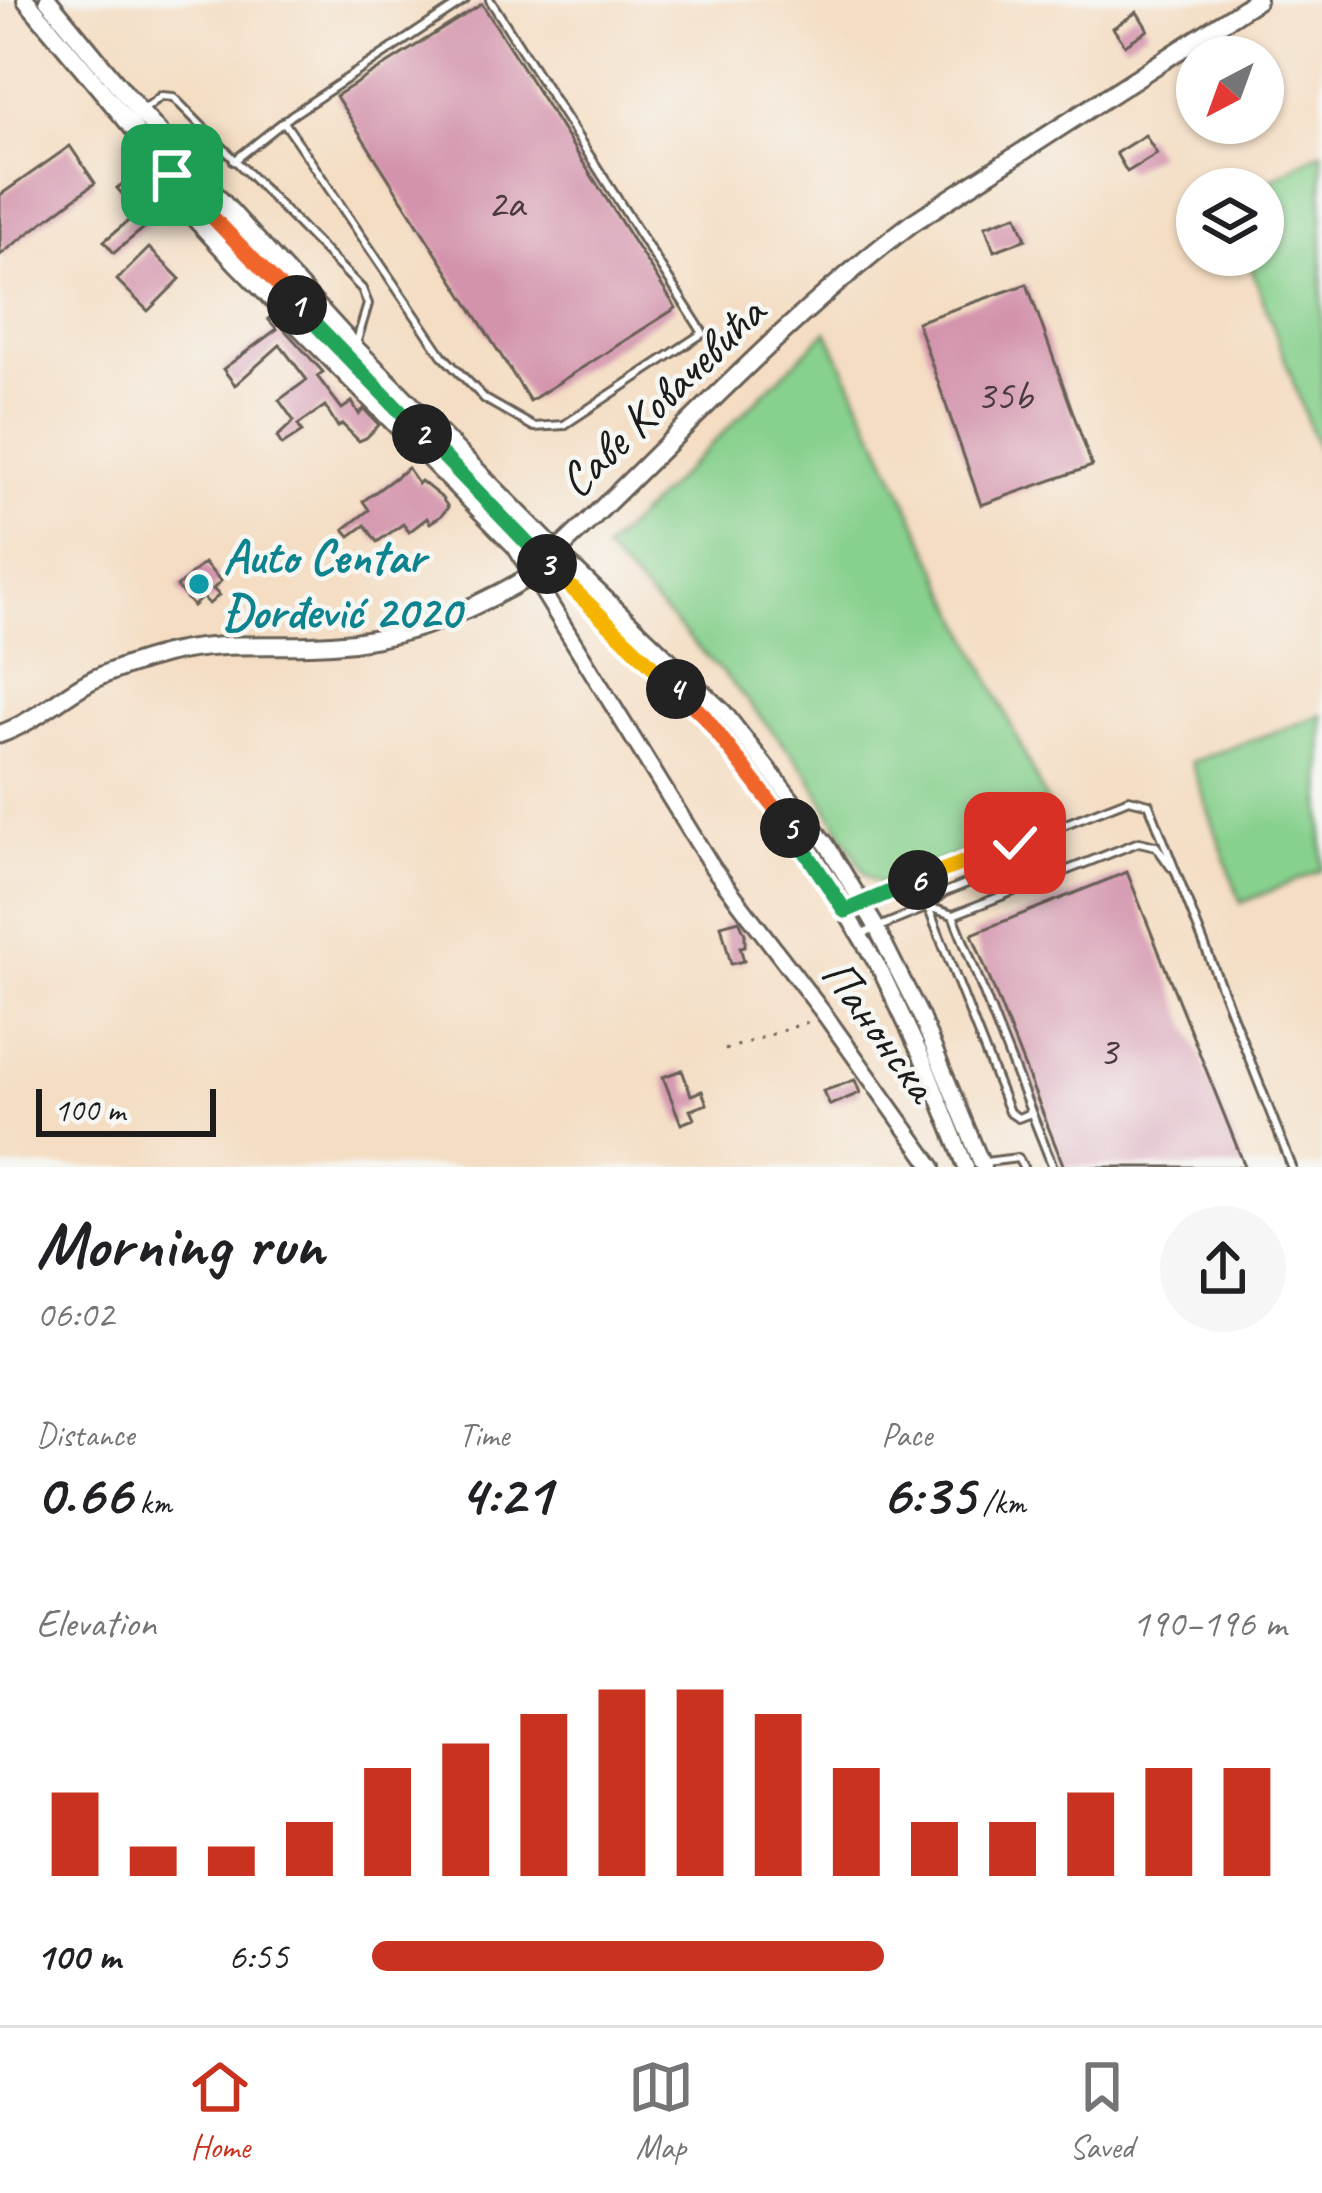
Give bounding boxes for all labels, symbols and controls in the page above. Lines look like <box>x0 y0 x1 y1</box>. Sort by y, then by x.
north arrow <box>1176 36 1284 144</box>
map controls <box>1176 36 1284 276</box>
pin <box>121 124 223 226</box>
icon: arrive <box>139 142 205 208</box>
button: layers <box>1176 168 1284 276</box>
house number: 2a <box>487 177 527 230</box>
pin: 1 <box>267 275 327 335</box>
street label: Саве Ковачевића <box>546 281 780 510</box>
text: 1 <box>290 284 304 326</box>
house number: 35b <box>976 369 1035 422</box>
pin: 2 <box>392 404 452 464</box>
text: 2 <box>415 413 429 455</box>
place label: Auto Centar Đorđević 2020 <box>223 527 465 642</box>
pin: 3 <box>517 534 577 594</box>
text: 3 <box>540 543 554 585</box>
marker: Auto Centar Đorđević 2020 <box>186 571 212 597</box>
pin: 4 <box>646 659 706 719</box>
text: 4 <box>669 668 683 710</box>
pin <box>964 792 1066 894</box>
pin: 5 <box>760 798 820 858</box>
text: 5 <box>783 807 797 849</box>
icon: check <box>982 810 1048 876</box>
pin: 6 <box>888 850 948 910</box>
text: 6 <box>910 859 926 901</box>
street label: Панонска <box>809 947 954 1116</box>
house number: 3 <box>1099 1025 1121 1078</box>
scale bar <box>36 1083 216 1136</box>
text: 100 m <box>54 1089 125 1131</box>
text: Morning run <box>36 1203 324 1286</box>
button: share <box>1160 1206 1286 1332</box>
text: 06:02 <box>36 1290 114 1339</box>
text: Distance <box>36 1414 134 1456</box>
text: Time <box>459 1414 509 1456</box>
text: Pace <box>881 1414 932 1456</box>
text: 0.66 <box>36 1456 131 1532</box>
text: 4:21 <box>459 1456 552 1532</box>
text: 6:35 <box>881 1456 975 1532</box>
text: km <box>131 1482 172 1524</box>
text: /km <box>975 1482 1026 1524</box>
text: Elevation <box>36 1599 156 1648</box>
text: 190–196 m <box>1132 1599 1286 1648</box>
text: 100 m <box>36 1932 120 1981</box>
text: 6:55 <box>228 1932 288 1981</box>
tab: Home <box>187 2054 253 2168</box>
tab: Map <box>628 2054 694 2168</box>
tab: Saved <box>1069 2054 1135 2168</box>

